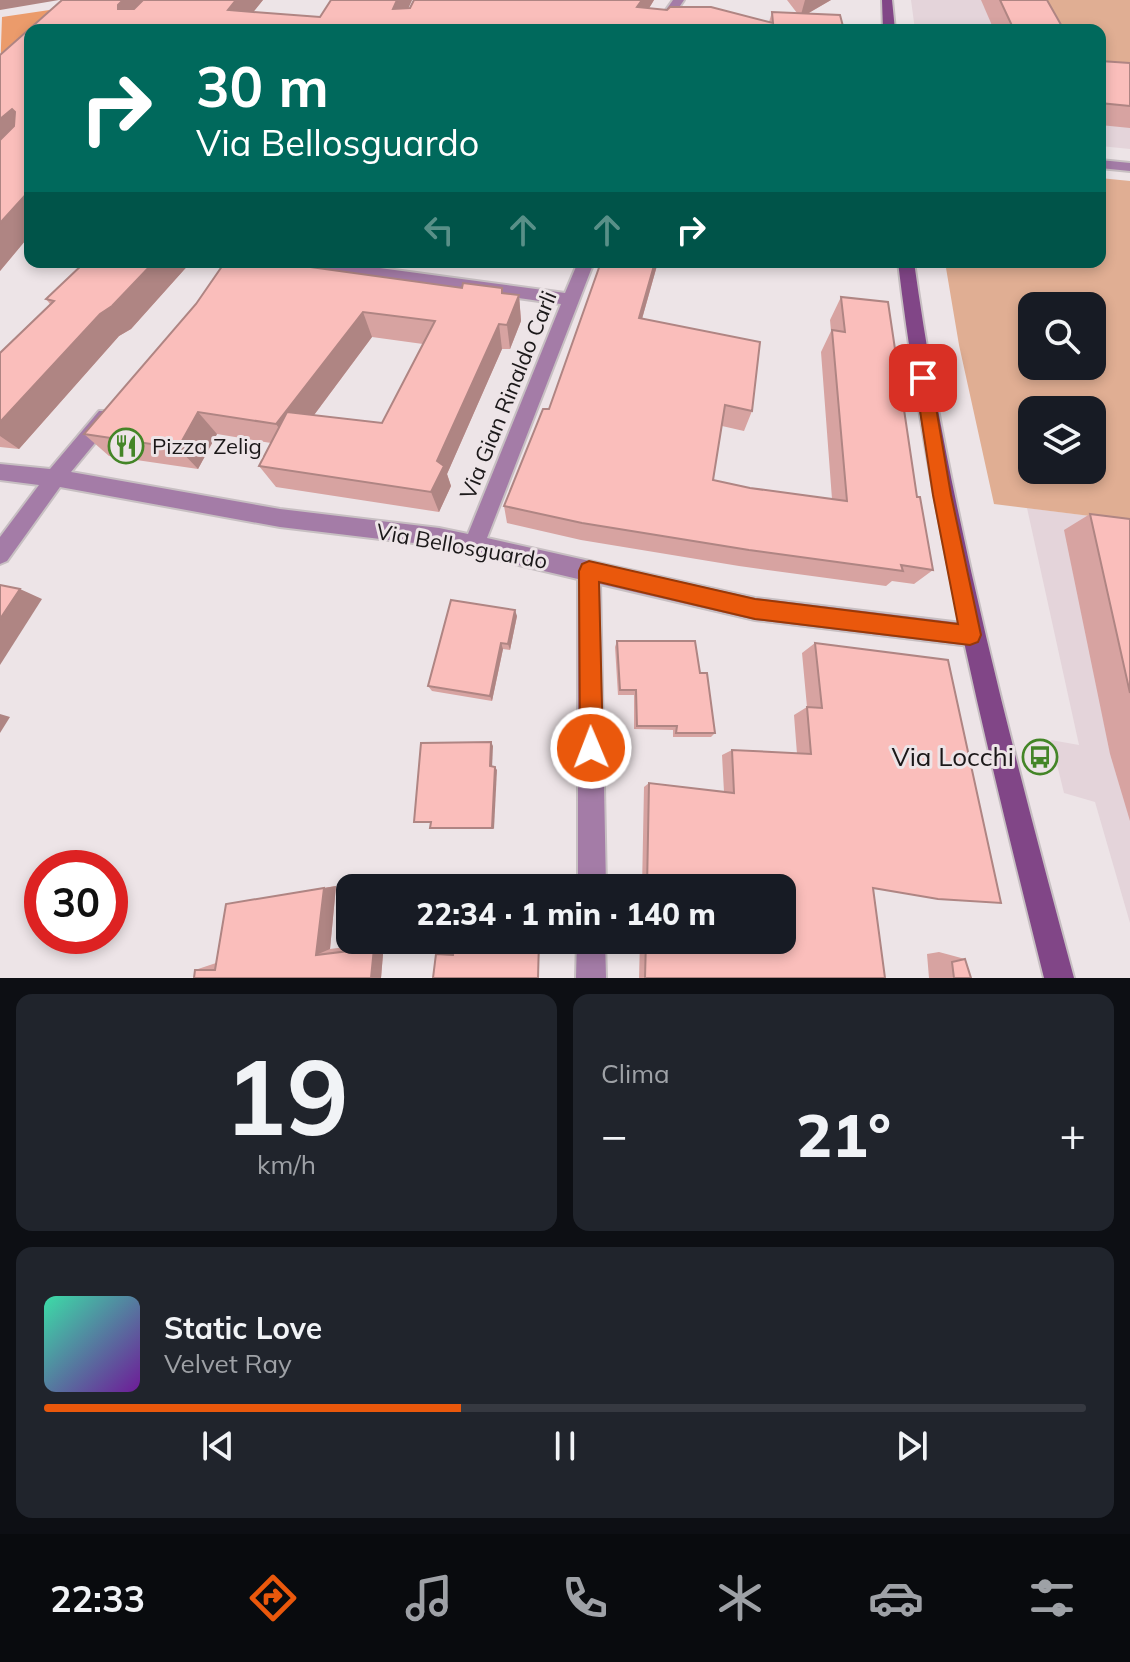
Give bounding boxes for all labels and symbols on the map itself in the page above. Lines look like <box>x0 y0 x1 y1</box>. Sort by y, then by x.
street label: Via Gian Rinaldo Carli <box>453 287 563 503</box>
pin <box>889 344 957 412</box>
restaurant icon: Pizza Zelig <box>107 427 145 465</box>
place label: Pizza Zelig <box>152 432 262 460</box>
street label: Via Bellosguardo <box>374 517 550 575</box>
position arrow <box>549 706 633 790</box>
bus stop icon: Via Locchi <box>1021 738 1059 776</box>
place label: Via Locchi <box>891 740 1014 773</box>
speed limit sign: 30 <box>24 850 128 954</box>

